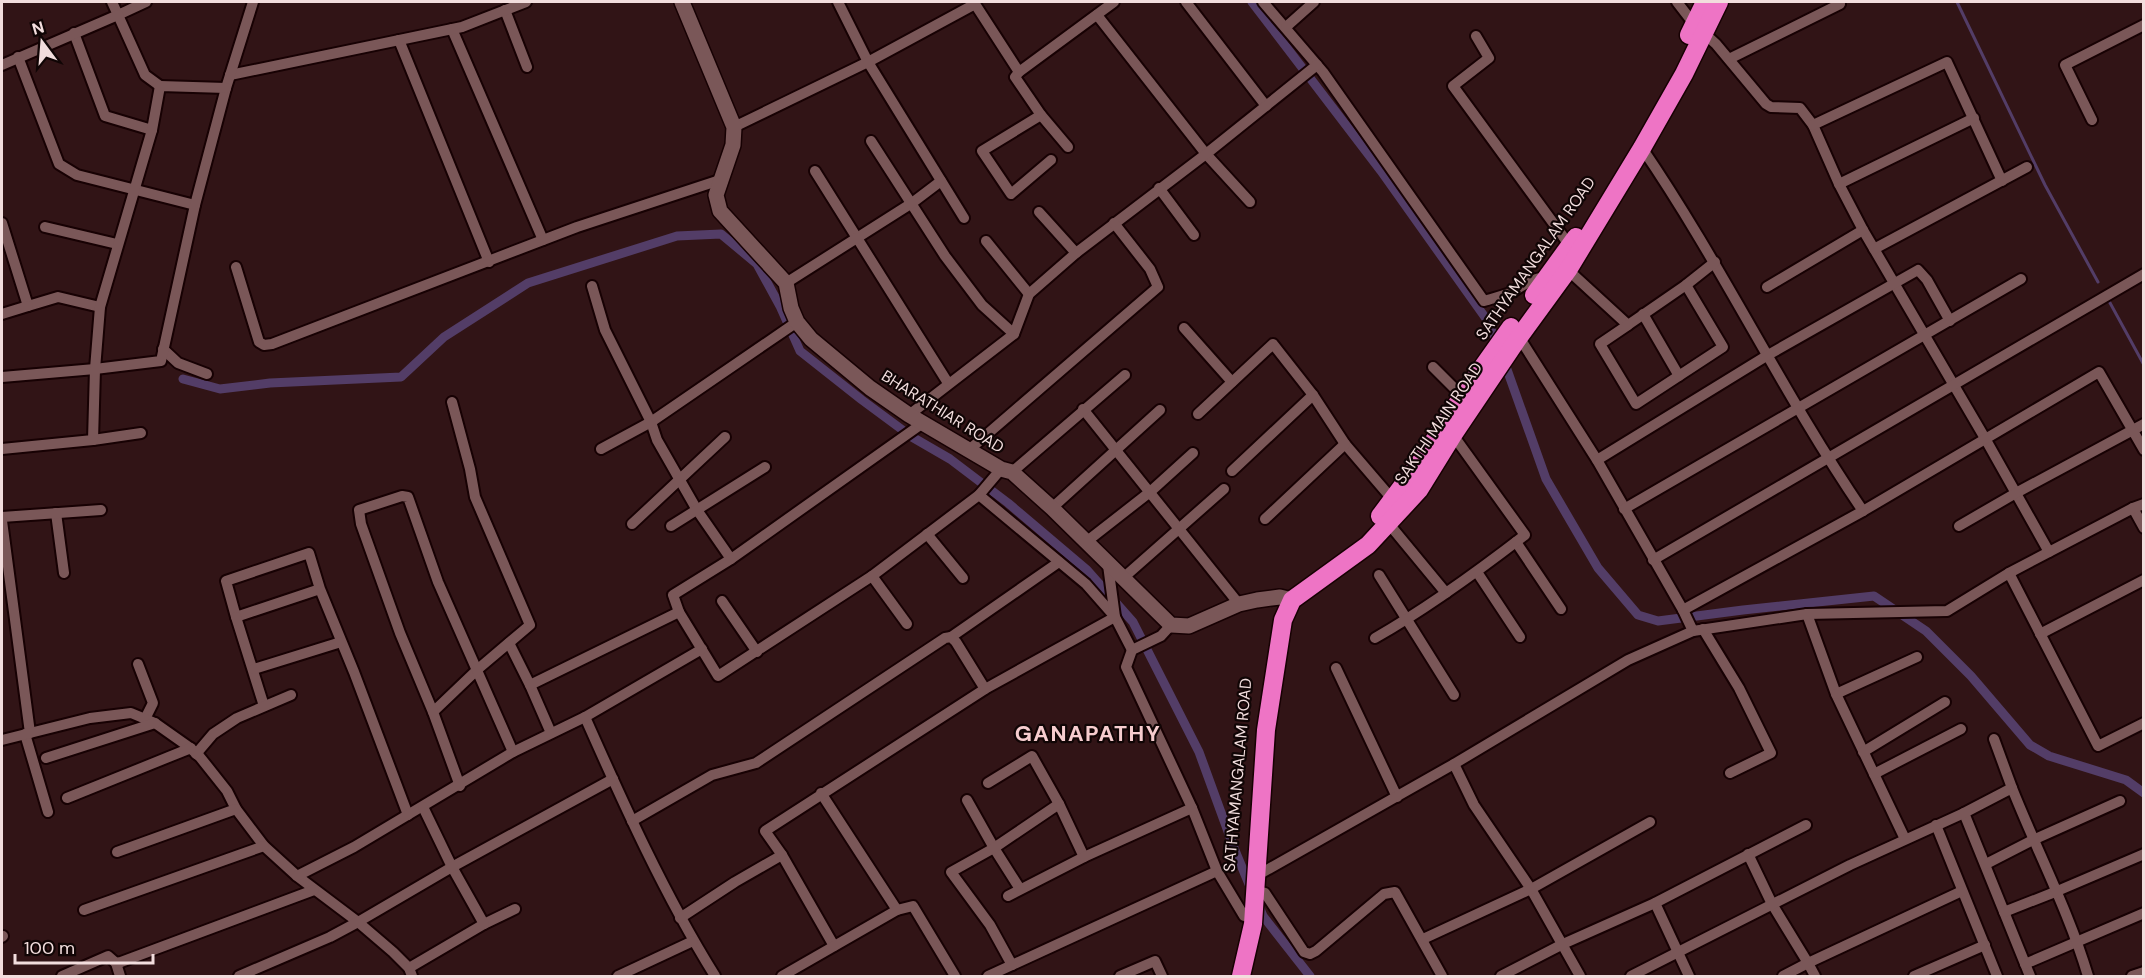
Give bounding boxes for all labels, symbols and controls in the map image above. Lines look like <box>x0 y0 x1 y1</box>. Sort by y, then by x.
north arrow <box>12 12 72 72</box>
text: N <box>29 16 47 40</box>
street label: SATHYAMANGALAM ROAD <box>1471 173 1600 344</box>
street label: SAKTHI MAIN ROAD <box>1390 358 1487 488</box>
street label: BHARATHIAR ROAD <box>877 365 1008 458</box>
street label: SATHYAMANGALAM ROAD <box>1219 677 1256 873</box>
district label: GANAPATHY <box>1015 719 1161 748</box>
scale bar <box>15 927 153 965</box>
text: 100 m <box>24 936 75 960</box>

